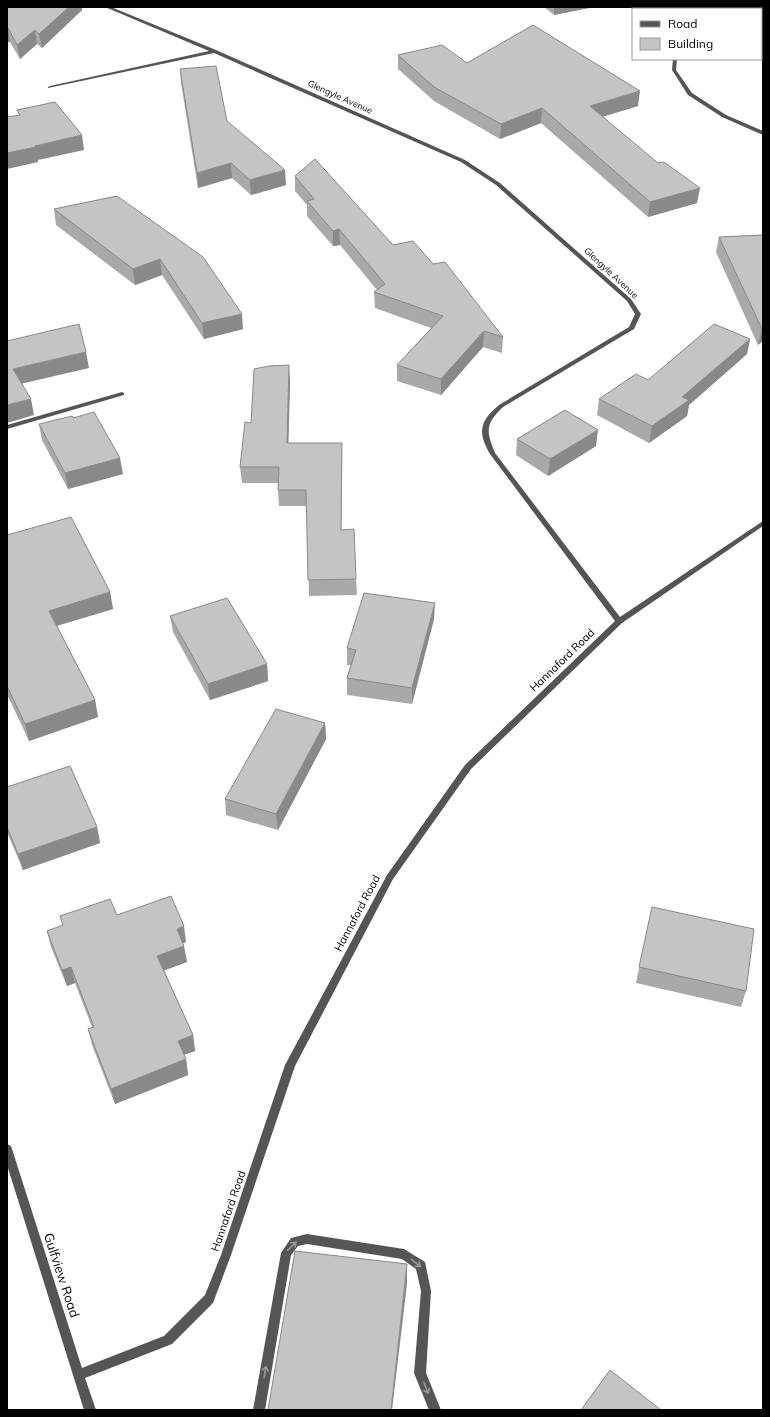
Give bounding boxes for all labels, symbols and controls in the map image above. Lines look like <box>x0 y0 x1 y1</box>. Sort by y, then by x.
legend <box>632 8 762 60</box>
text: Road <box>668 16 697 31</box>
text: Building <box>668 36 713 51</box>
street label: Glengyle Avenue <box>306 77 374 117</box>
street label: Glengyle Avenue <box>581 245 641 301</box>
street label: Hannaford Road <box>527 626 597 694</box>
street label: Hannaford Road <box>331 872 383 954</box>
street label: Hannaford Road <box>208 1169 248 1253</box>
street label: Gulfview Road <box>41 1231 83 1319</box>
one-way arrow <box>287 1241 297 1251</box>
one-way arrow <box>410 1259 421 1267</box>
one-way arrow <box>262 1365 270 1378</box>
one-way arrow <box>423 1382 431 1394</box>

